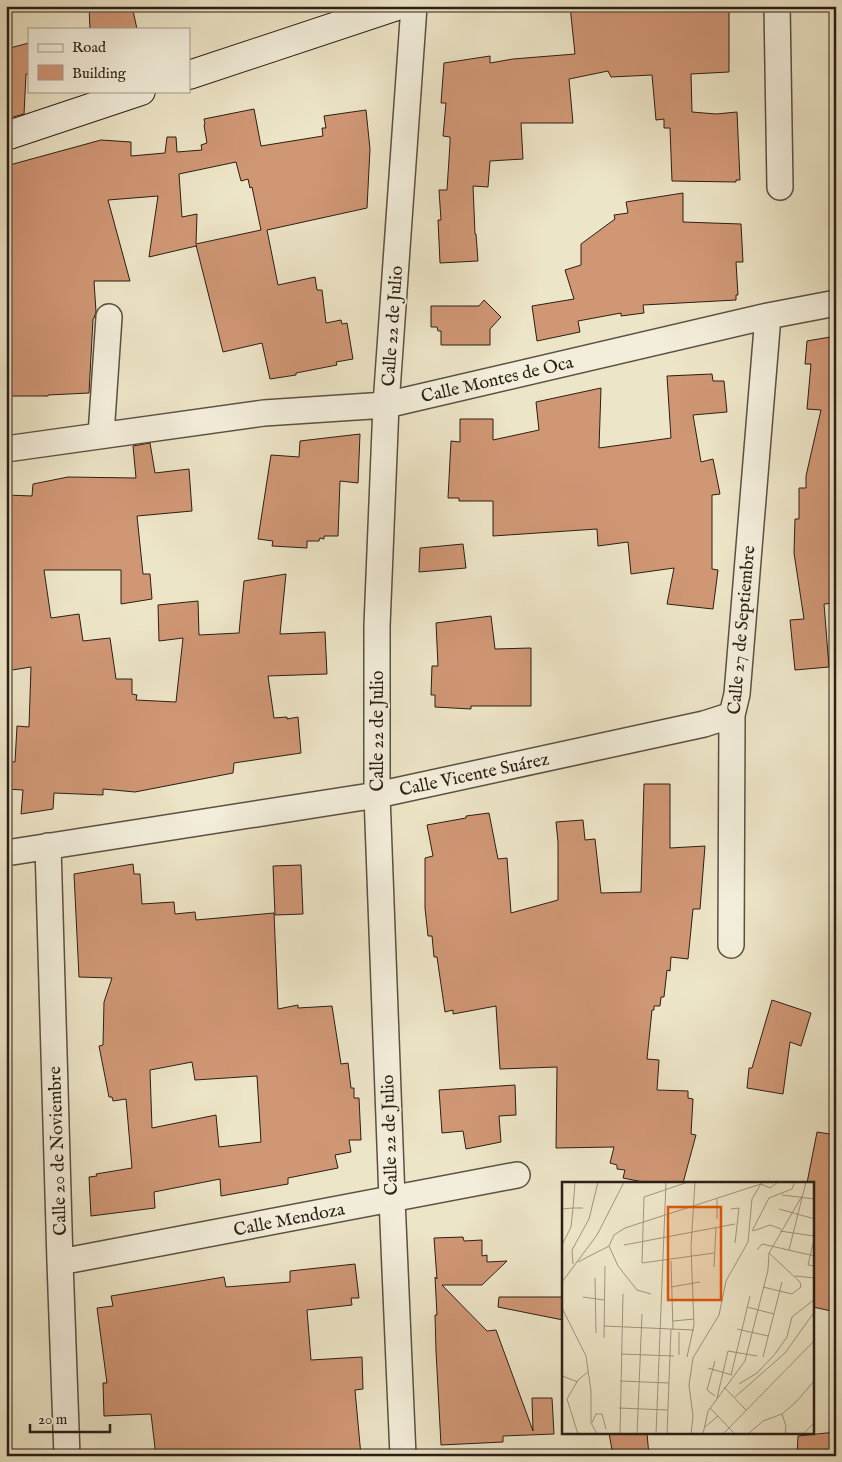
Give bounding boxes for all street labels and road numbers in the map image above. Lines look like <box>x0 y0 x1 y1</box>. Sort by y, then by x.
street label: Calle 22 de Julio <box>378 265 409 387</box>
street label: Calle Montes de Oca <box>419 352 576 409</box>
street label: Calle 27 de Septiembre <box>724 545 761 716</box>
street label: Calle 22 de Julio <box>367 670 390 791</box>
street label: Calle Vicente Suárez <box>397 748 551 803</box>
street label: Calle 20 de Noviembre <box>44 1066 73 1236</box>
street label: Calle 22 de Julio <box>377 1074 404 1196</box>
street label: Calle Mendoza <box>232 1198 347 1243</box>

